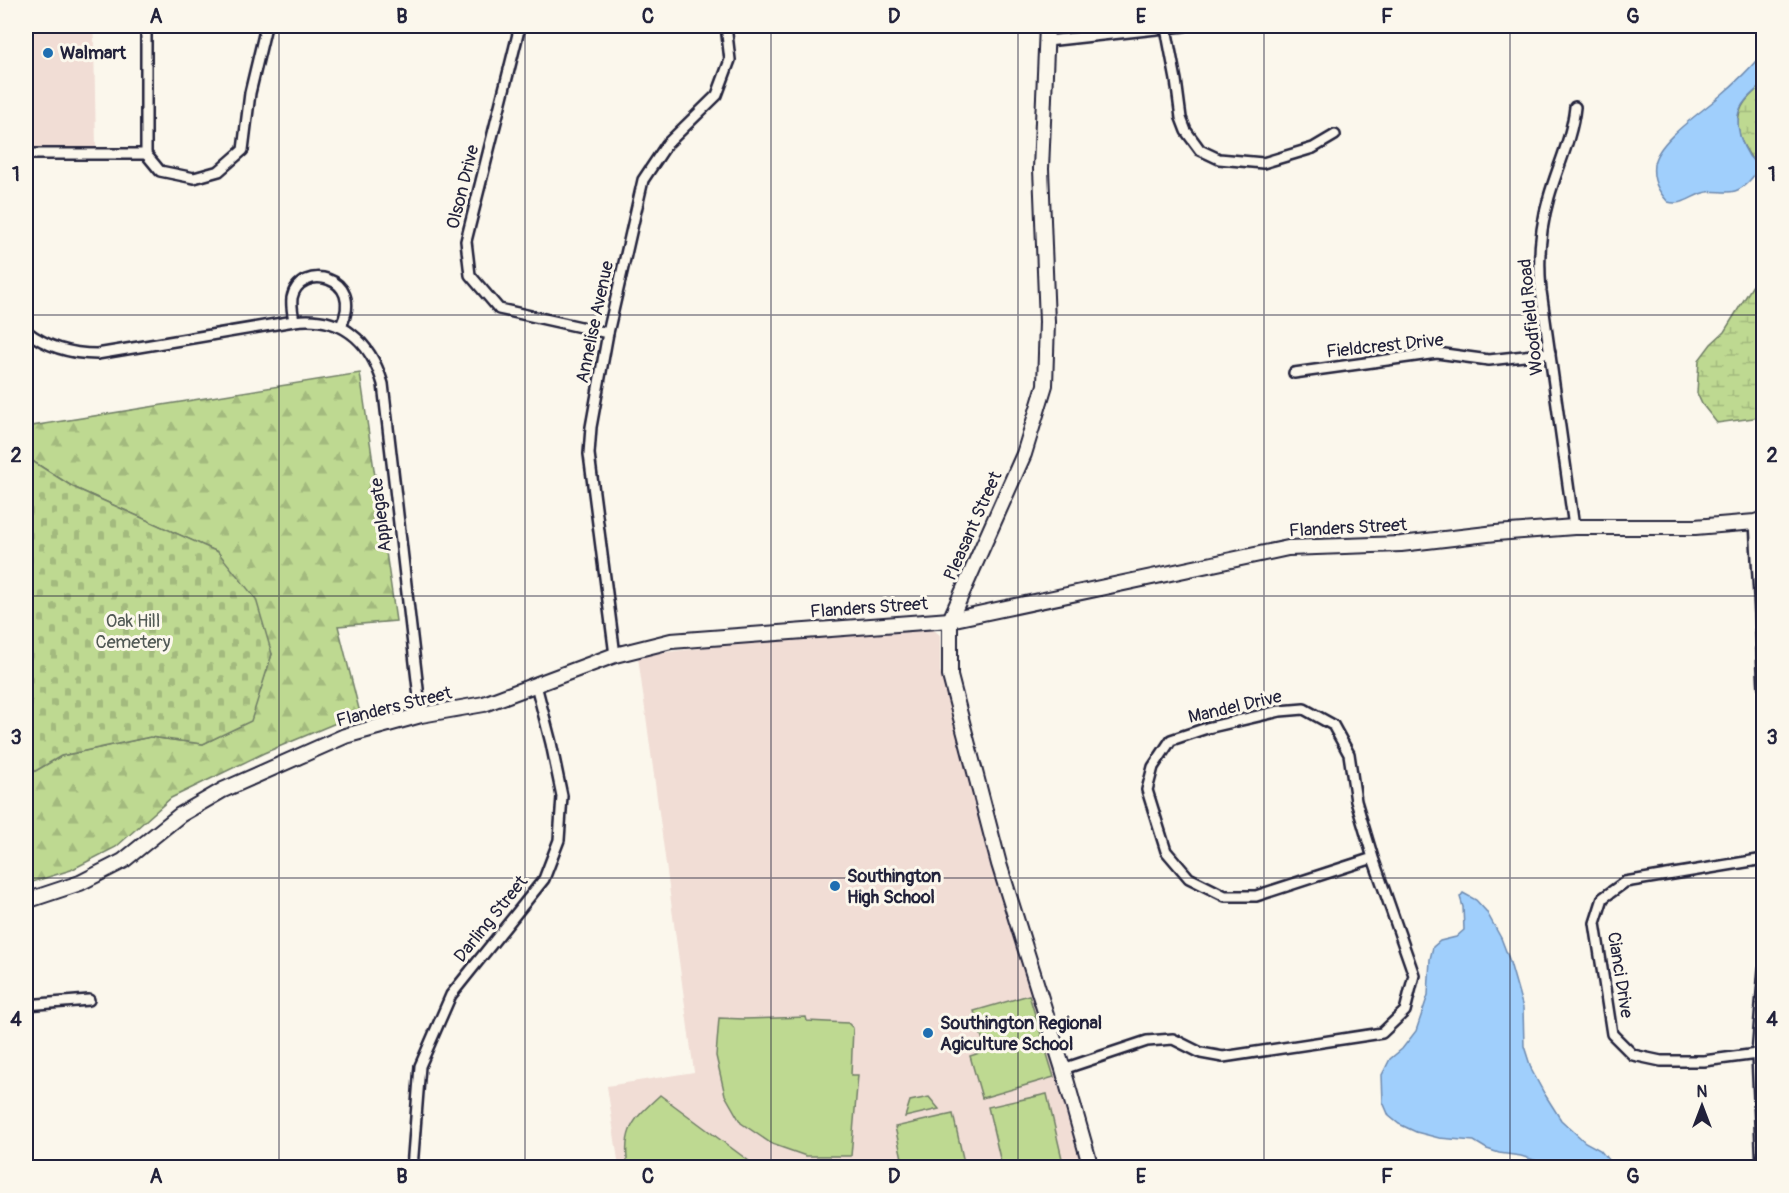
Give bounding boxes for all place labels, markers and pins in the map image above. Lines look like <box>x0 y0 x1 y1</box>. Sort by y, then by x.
place label: Walmart <box>60 42 127 65</box>
marker: Walmart <box>41 46 55 60</box>
place label: Southington High School <box>847 865 941 909</box>
marker: Southington High School <box>828 879 842 893</box>
place label: Southington Regional Agiculture School <box>940 1012 1102 1056</box>
marker: Southington Regional Agiculture School <box>921 1026 935 1040</box>

